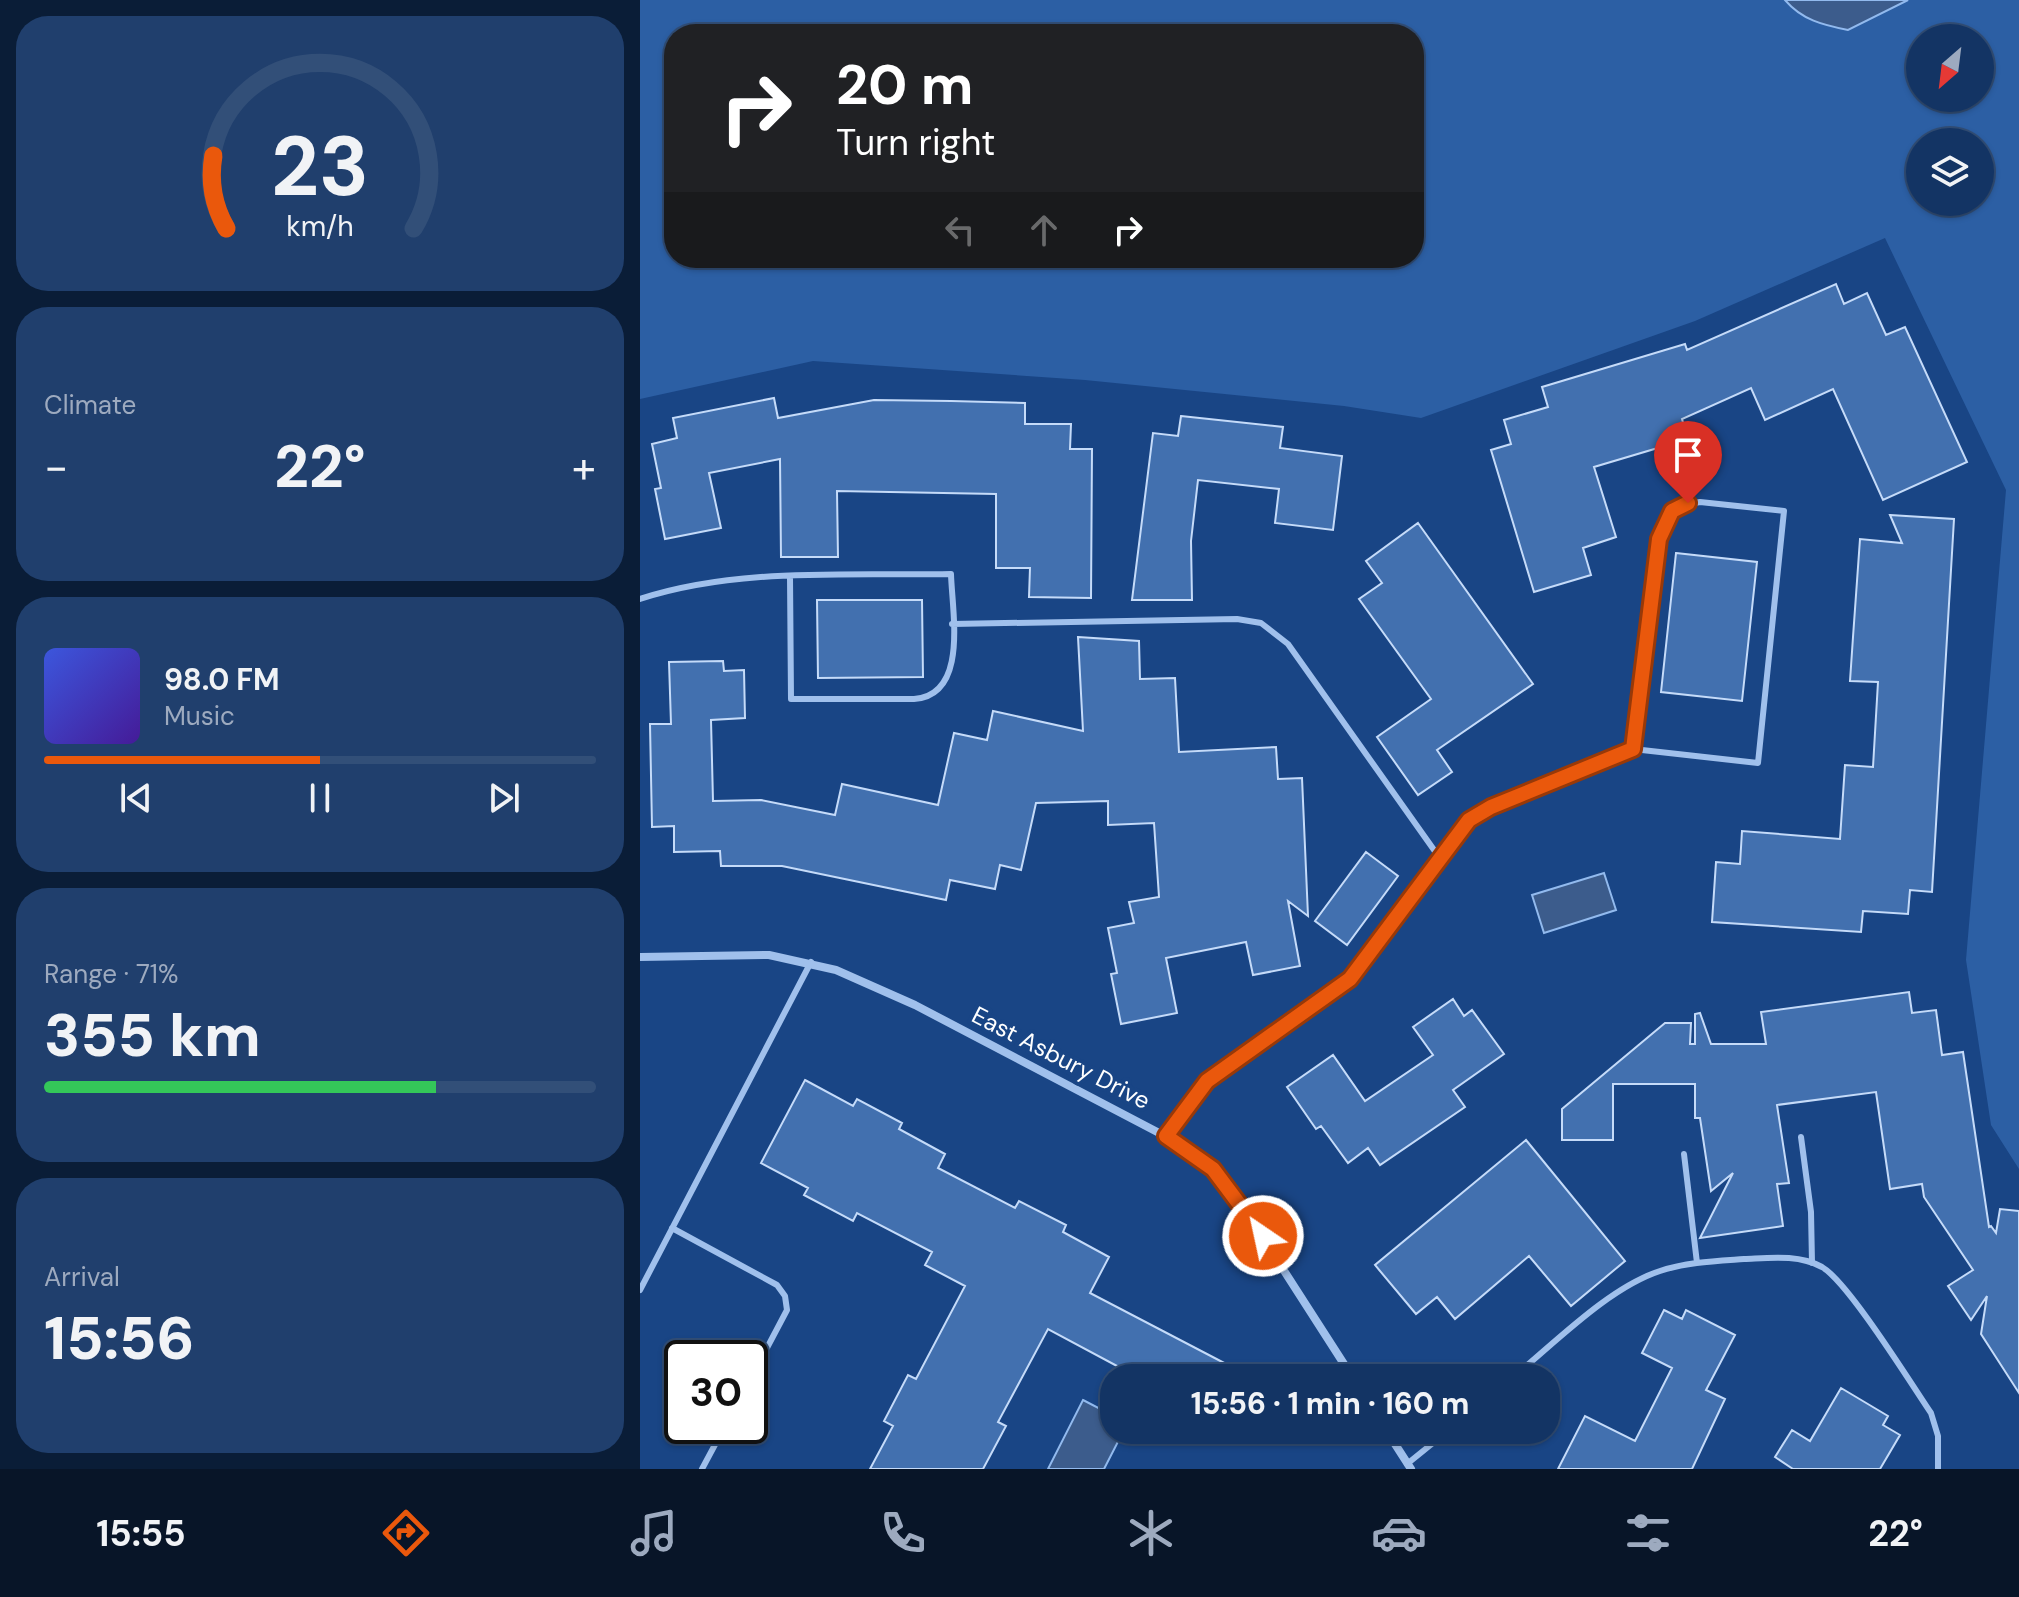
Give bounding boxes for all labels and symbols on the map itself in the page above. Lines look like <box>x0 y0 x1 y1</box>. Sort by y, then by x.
north arrow <box>1906 24 1994 112</box>
pin <box>1654 421 1722 503</box>
street label: East Asbury Drive <box>967 999 1156 1116</box>
position arrow <box>1221 1194 1305 1278</box>
speed limit sign: 30 <box>664 1340 768 1444</box>

